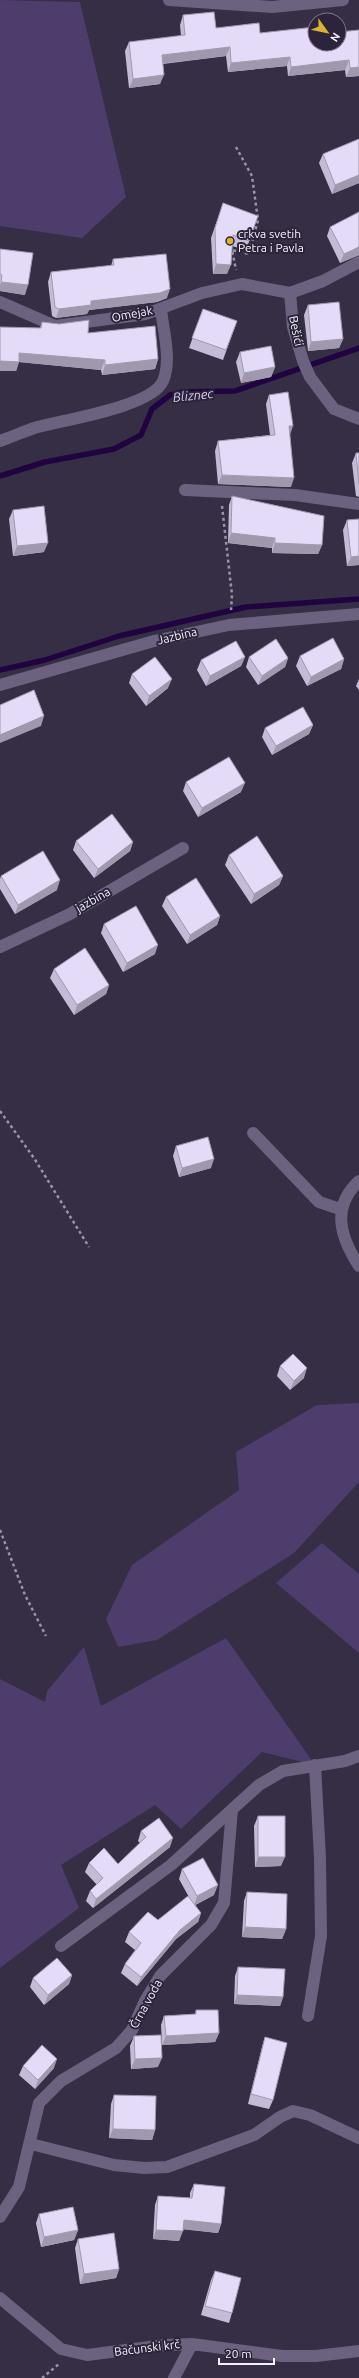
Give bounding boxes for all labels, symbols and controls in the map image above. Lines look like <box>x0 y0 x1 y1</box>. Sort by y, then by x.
north arrow <box>307 12 347 52</box>
text: N <box>328 31 343 44</box>
place label: crkva svetih Petra i Pavla <box>238 227 304 254</box>
marker: crkva svetih Petra i Pavla <box>225 236 235 246</box>
street label: Omejak <box>110 303 153 324</box>
street label: Bešići <box>287 314 306 347</box>
water label: Bliznec <box>172 386 215 404</box>
street label: Jazbina <box>156 625 198 646</box>
street label: jazbina <box>72 885 112 915</box>
street label: Črna voda <box>127 1977 164 2030</box>
street label: Bačunski krč <box>113 2337 181 2358</box>
scale bar <box>219 2340 274 2366</box>
text: 20 m <box>225 2347 252 2360</box>

